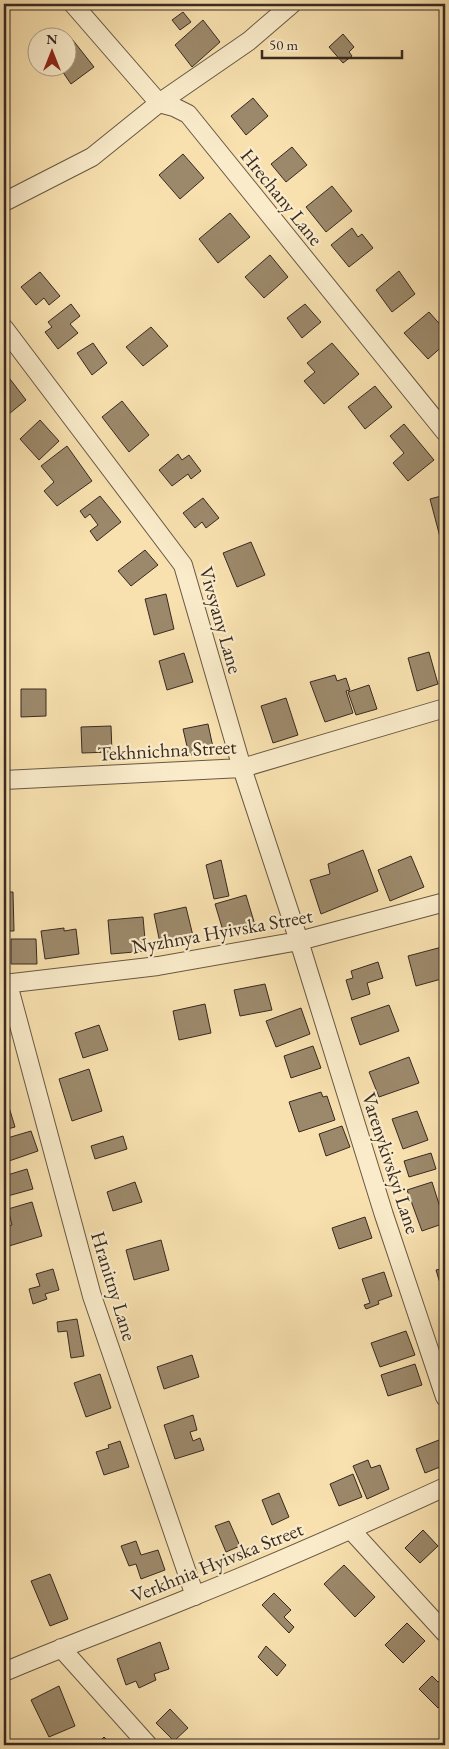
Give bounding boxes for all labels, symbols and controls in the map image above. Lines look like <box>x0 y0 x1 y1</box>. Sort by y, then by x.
north arrow <box>28 28 78 78</box>
scale bar <box>262 28 402 60</box>
text: N <box>46 30 58 48</box>
text: 50 m <box>269 35 298 54</box>
street label: Hrechany Lane <box>235 143 329 251</box>
street label: Vivsyany Lane <box>193 564 249 677</box>
street label: Tekhnichna Street <box>97 733 238 767</box>
street label: Nyzhnya Hyivska Street <box>130 902 315 960</box>
street label: Varenykivskyi Lane <box>356 1089 426 1237</box>
street label: Hranitny Lane <box>85 1228 143 1344</box>
street label: Verkhnia Hyivska Street <box>127 1515 308 1608</box>

